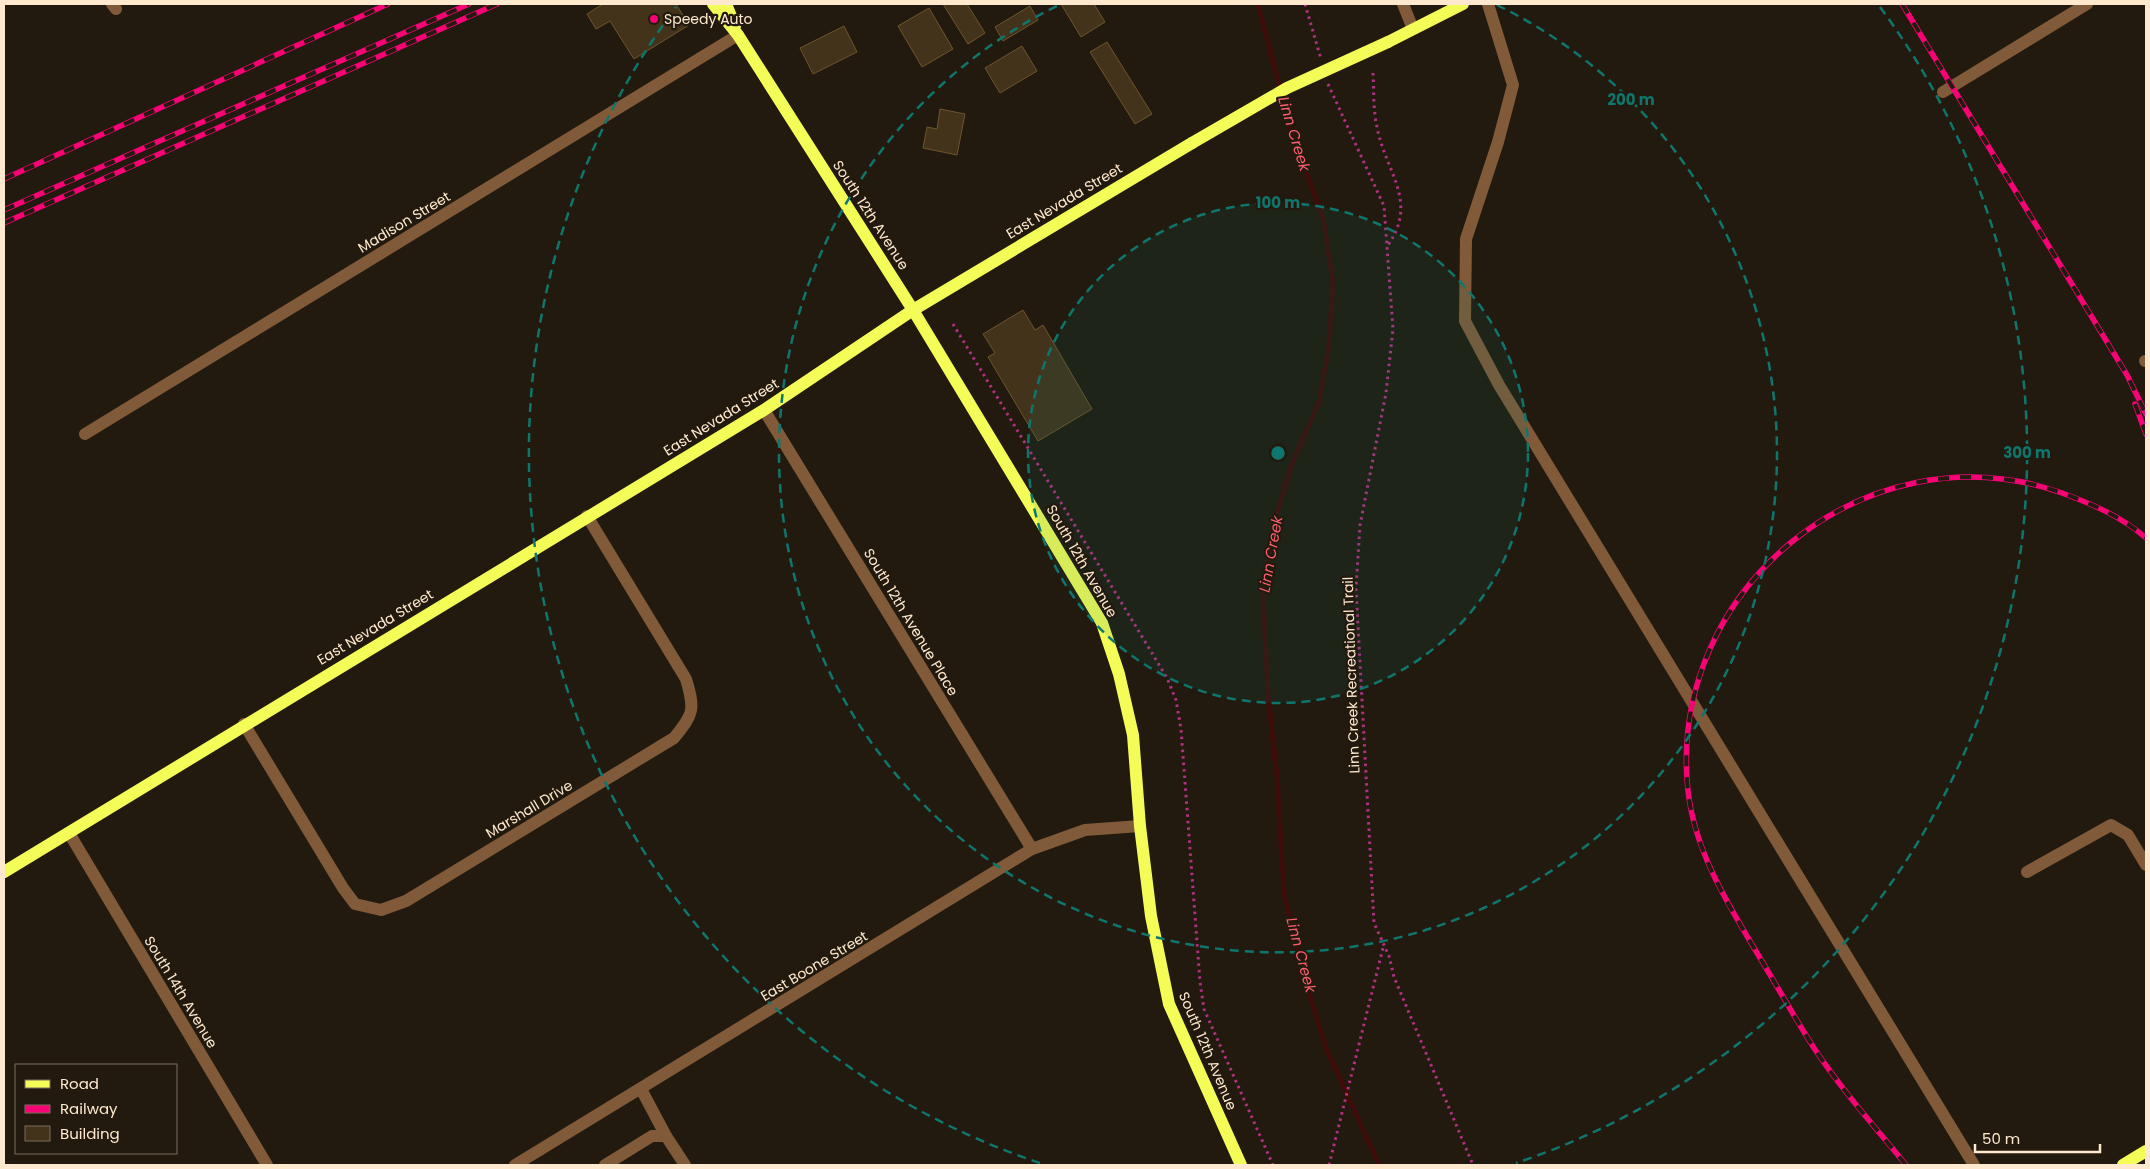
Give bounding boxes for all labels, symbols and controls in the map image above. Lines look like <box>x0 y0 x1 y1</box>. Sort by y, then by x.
place label: Speedy Auto <box>664 9 753 29</box>
marker: Speedy Auto <box>648 13 660 25</box>
text: 200 m <box>1607 89 1655 110</box>
water label: Linn Creek <box>1273 94 1316 175</box>
street label: South 12th Avenue <box>828 156 914 274</box>
street label: East Nevada Street <box>1002 158 1126 244</box>
street label: Madison Street <box>354 187 454 257</box>
text: 100 m <box>1256 192 1300 213</box>
street label: East Nevada Street <box>660 373 782 461</box>
text: 300 m <box>2003 442 2051 463</box>
centre of rings <box>1269 444 1287 462</box>
street label: South 12th Avenue <box>1042 501 1123 621</box>
water label: Linn Creek <box>1253 513 1288 594</box>
street label: South 12th Avenue Place <box>859 545 963 700</box>
street label: Linn Creek Recreational Trail <box>1338 576 1364 774</box>
street label: East Nevada Street <box>313 584 437 670</box>
street label: Marshall Drive <box>482 775 577 843</box>
water label: Linn Creek <box>1281 915 1322 996</box>
street label: East Boone Street <box>757 926 871 1006</box>
street label: South 14th Avenue <box>140 932 223 1052</box>
street label: South 12th Avenue <box>1174 989 1242 1114</box>
legend <box>15 1064 178 1154</box>
text: Road <box>60 1073 99 1094</box>
text: Railway <box>60 1098 118 1119</box>
scale bar <box>1975 1122 2100 1154</box>
text: Building <box>60 1123 120 1144</box>
text: 50 m <box>1982 1128 2020 1149</box>

